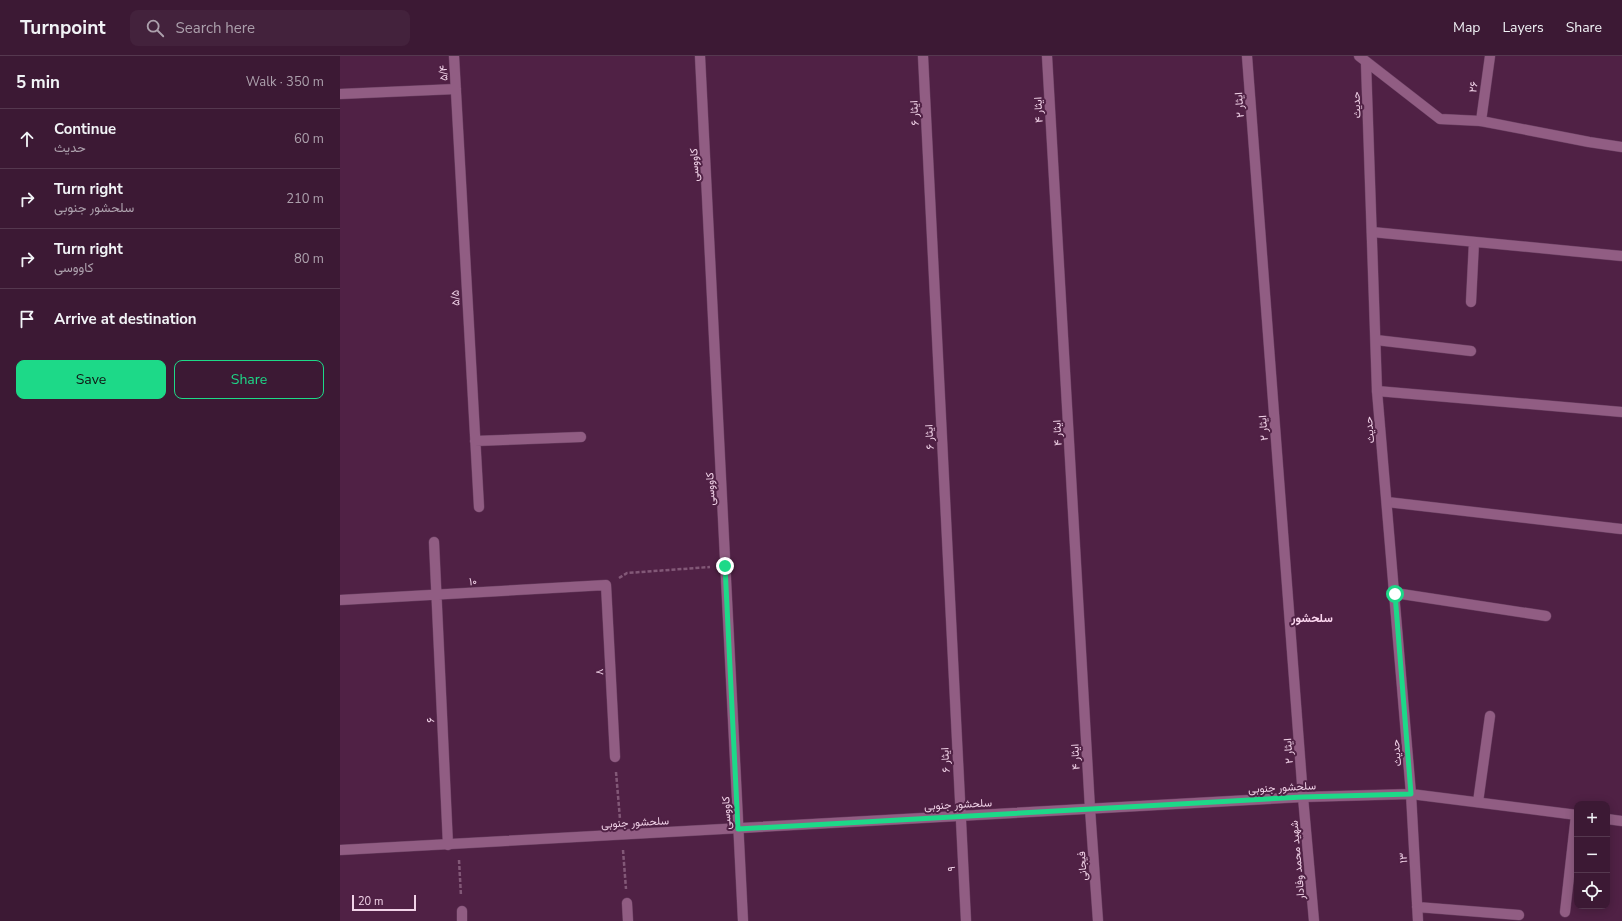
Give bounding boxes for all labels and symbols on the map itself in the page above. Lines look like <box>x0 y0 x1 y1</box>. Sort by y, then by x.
street label: ۵/۴ <box>436 65 451 81</box>
street label: ۲۶ <box>1465 81 1482 94</box>
street label: حدیث <box>1349 91 1364 119</box>
street label: ایثار ۲ <box>1231 92 1248 118</box>
street label: ایثار ۴ <box>1030 97 1047 123</box>
street label: ایثار ۶ <box>906 100 923 126</box>
street label: کاووسی <box>686 148 703 182</box>
street label: ۵/۵ <box>448 290 463 306</box>
street label: ایثار ۲ <box>1255 415 1272 441</box>
street label: حدیث <box>1361 416 1378 444</box>
street label: ایثار ۴ <box>1049 420 1066 446</box>
street label: ایثار ۶ <box>921 424 938 450</box>
street label: کاووسی <box>702 472 719 506</box>
route end <box>716 557 734 575</box>
street label: ۱۰ <box>469 574 477 589</box>
route start <box>1386 585 1404 603</box>
district label: سلحشور <box>1290 610 1333 626</box>
street label: ۸ <box>592 668 607 676</box>
street label: ۶ <box>423 717 438 723</box>
street label: ایثار ۲ <box>1280 738 1297 764</box>
street label: حدیث <box>1388 739 1405 767</box>
street label: ایثار ۴ <box>1067 744 1084 770</box>
street label: ایثار ۶ <box>937 747 954 773</box>
street label: سلحشور جنوبی <box>1248 778 1317 797</box>
street label: سلحشور جنوبی <box>924 795 993 814</box>
street label: کاووسی <box>718 796 735 830</box>
street label: سلحشور جنوبی <box>601 813 670 832</box>
street label: شهید محمد وفادار <box>1287 819 1309 901</box>
street label: فیجانی <box>1074 851 1091 881</box>
street label: ۱۳ <box>1396 852 1411 864</box>
street label: ۹ <box>944 866 959 872</box>
scale bar <box>352 893 416 912</box>

